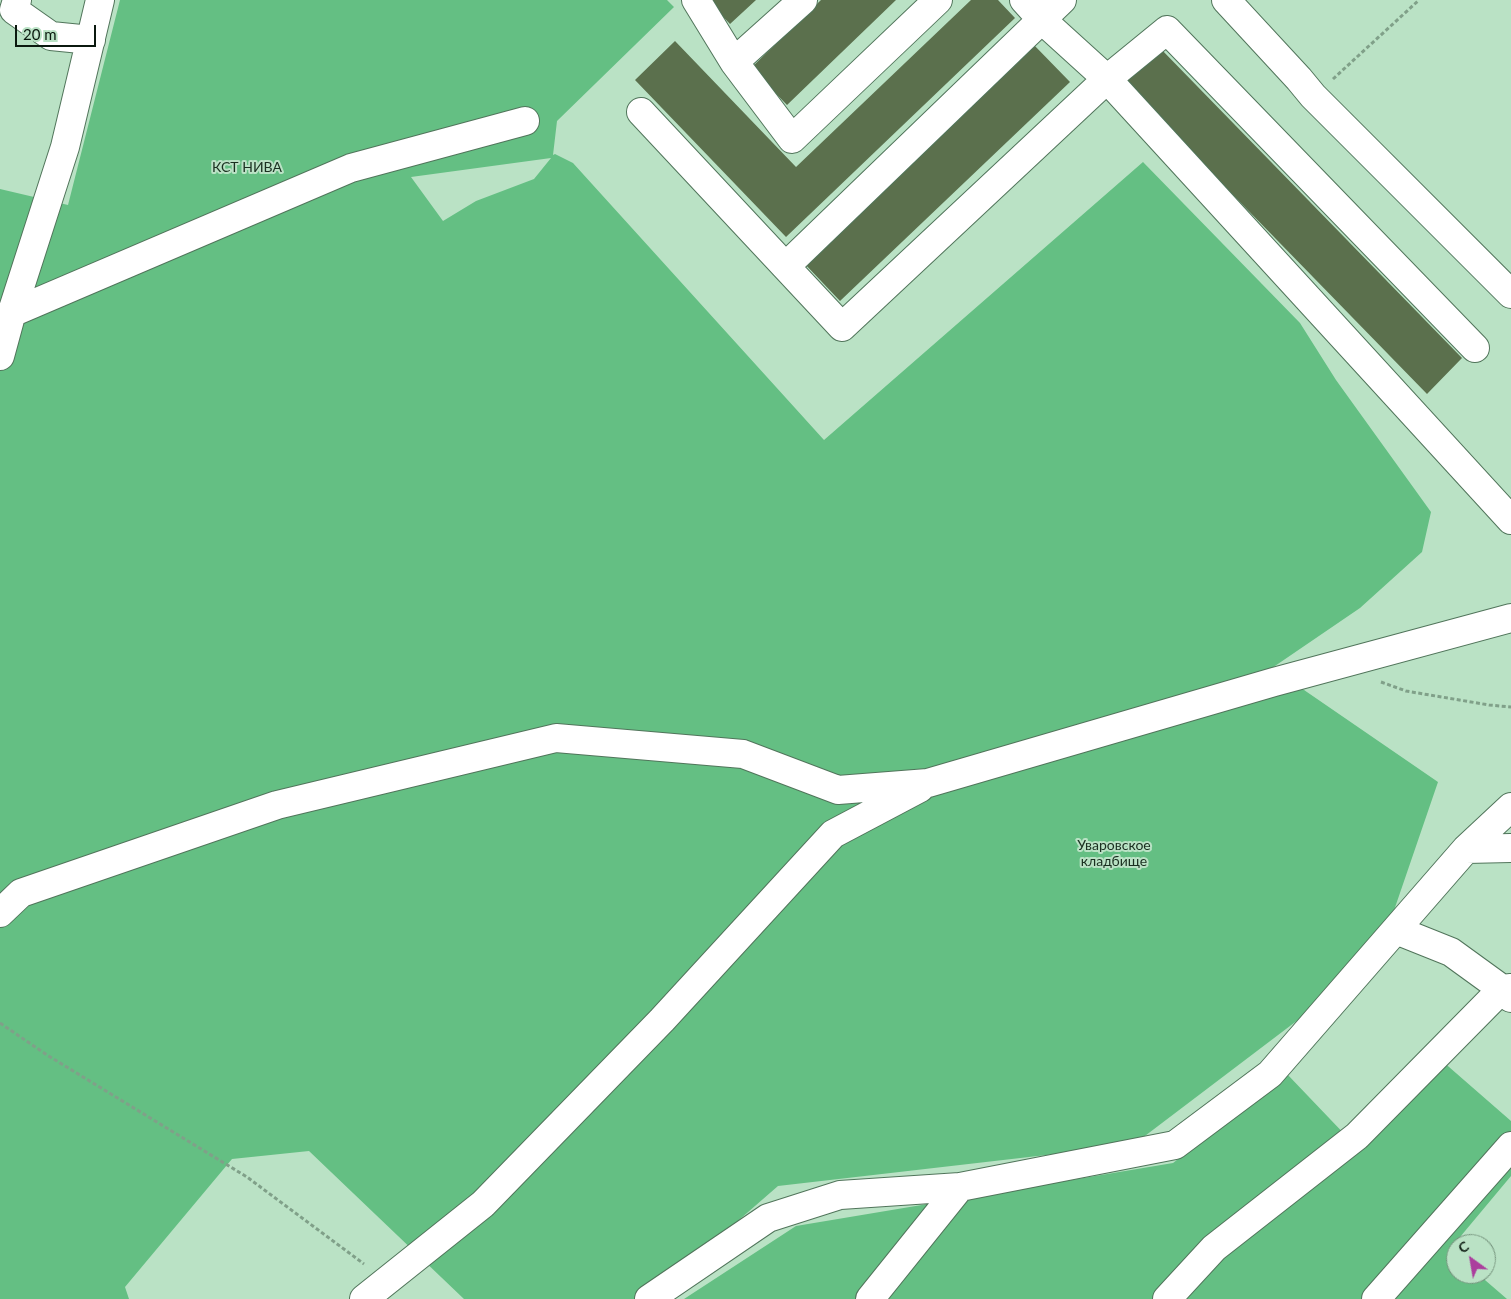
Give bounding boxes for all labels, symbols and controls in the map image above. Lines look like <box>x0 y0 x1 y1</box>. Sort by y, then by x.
scale bar <box>18 15 99 47</box>
text: 20 m <box>23 25 57 43</box>
park label: КСТ НИВА <box>212 159 282 175</box>
park label: Уваровское кладбище <box>1077 837 1151 870</box>
north arrow <box>1446 1234 1496 1284</box>
text: С <box>1455 1237 1472 1256</box>

